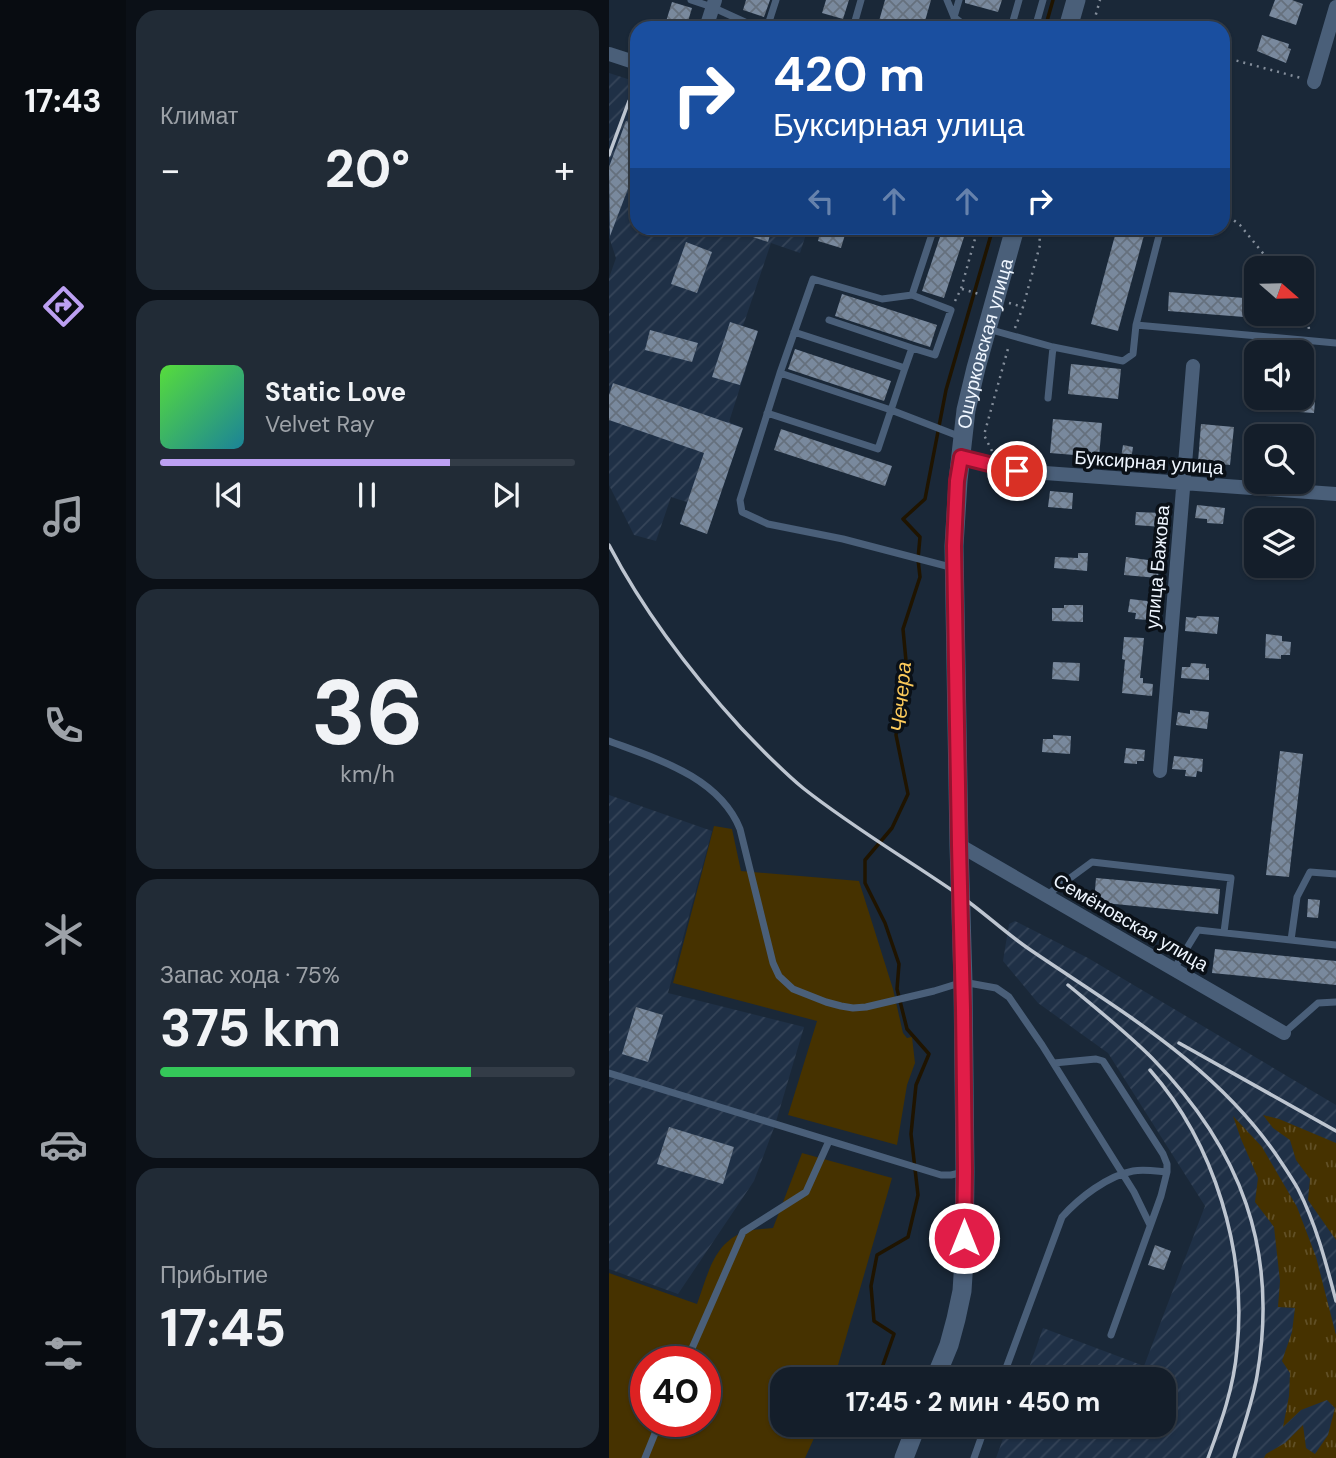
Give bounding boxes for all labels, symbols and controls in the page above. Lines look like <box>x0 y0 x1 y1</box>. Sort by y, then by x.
text: 420 m <box>773 42 925 106</box>
icon: right <box>658 49 749 140</box>
text: 17:43 <box>24 80 102 122</box>
text: Климат <box>160 101 238 131</box>
text: Буксирная улица <box>773 104 1025 146</box>
text: 20° <box>325 135 410 203</box>
text: − <box>160 145 181 195</box>
text: + <box>554 145 575 195</box>
icon: left <box>802 182 840 220</box>
icon: ahead <box>875 182 913 220</box>
icon: ahead <box>948 182 986 220</box>
icon: right <box>1021 182 1059 220</box>
street label: Ошурковская улица <box>952 255 1019 430</box>
north arrow <box>1244 256 1314 326</box>
map controls <box>1244 256 1314 578</box>
icon: directions <box>39 282 88 331</box>
button: sound <box>1244 340 1314 410</box>
text: Static Love <box>265 375 406 409</box>
text: Velvet Ray <box>265 409 375 439</box>
button: search <box>1244 424 1314 494</box>
pin <box>987 441 1047 501</box>
street label: Буксирная улица <box>1074 445 1225 480</box>
icon: arrive <box>998 452 1036 490</box>
icon: previous <box>210 476 248 514</box>
icon: pause <box>348 476 386 514</box>
icon: next <box>487 476 525 514</box>
icon: music <box>39 492 88 541</box>
street label: улица Бажова <box>1140 504 1175 630</box>
button: layers <box>1244 508 1314 578</box>
text: 36 <box>311 654 424 772</box>
water label: Чечера <box>884 661 918 733</box>
icon: phone <box>39 701 88 750</box>
text: km/h <box>340 759 395 789</box>
street label: Семёновская улица <box>1049 868 1213 977</box>
icon: climate <box>39 910 88 959</box>
text: Запас хода · 75% <box>160 960 340 990</box>
text: 375 km <box>160 994 341 1062</box>
icon: car <box>39 1120 88 1169</box>
position arrow <box>927 1201 1001 1275</box>
text: Прибытие <box>160 1260 268 1290</box>
text: 17:45 <box>160 1294 286 1362</box>
icon: filters <box>39 1329 88 1378</box>
speed limit sign: 40 <box>630 1346 721 1437</box>
text: 17:45 · 2 мин · 450 m <box>846 1385 1100 1419</box>

